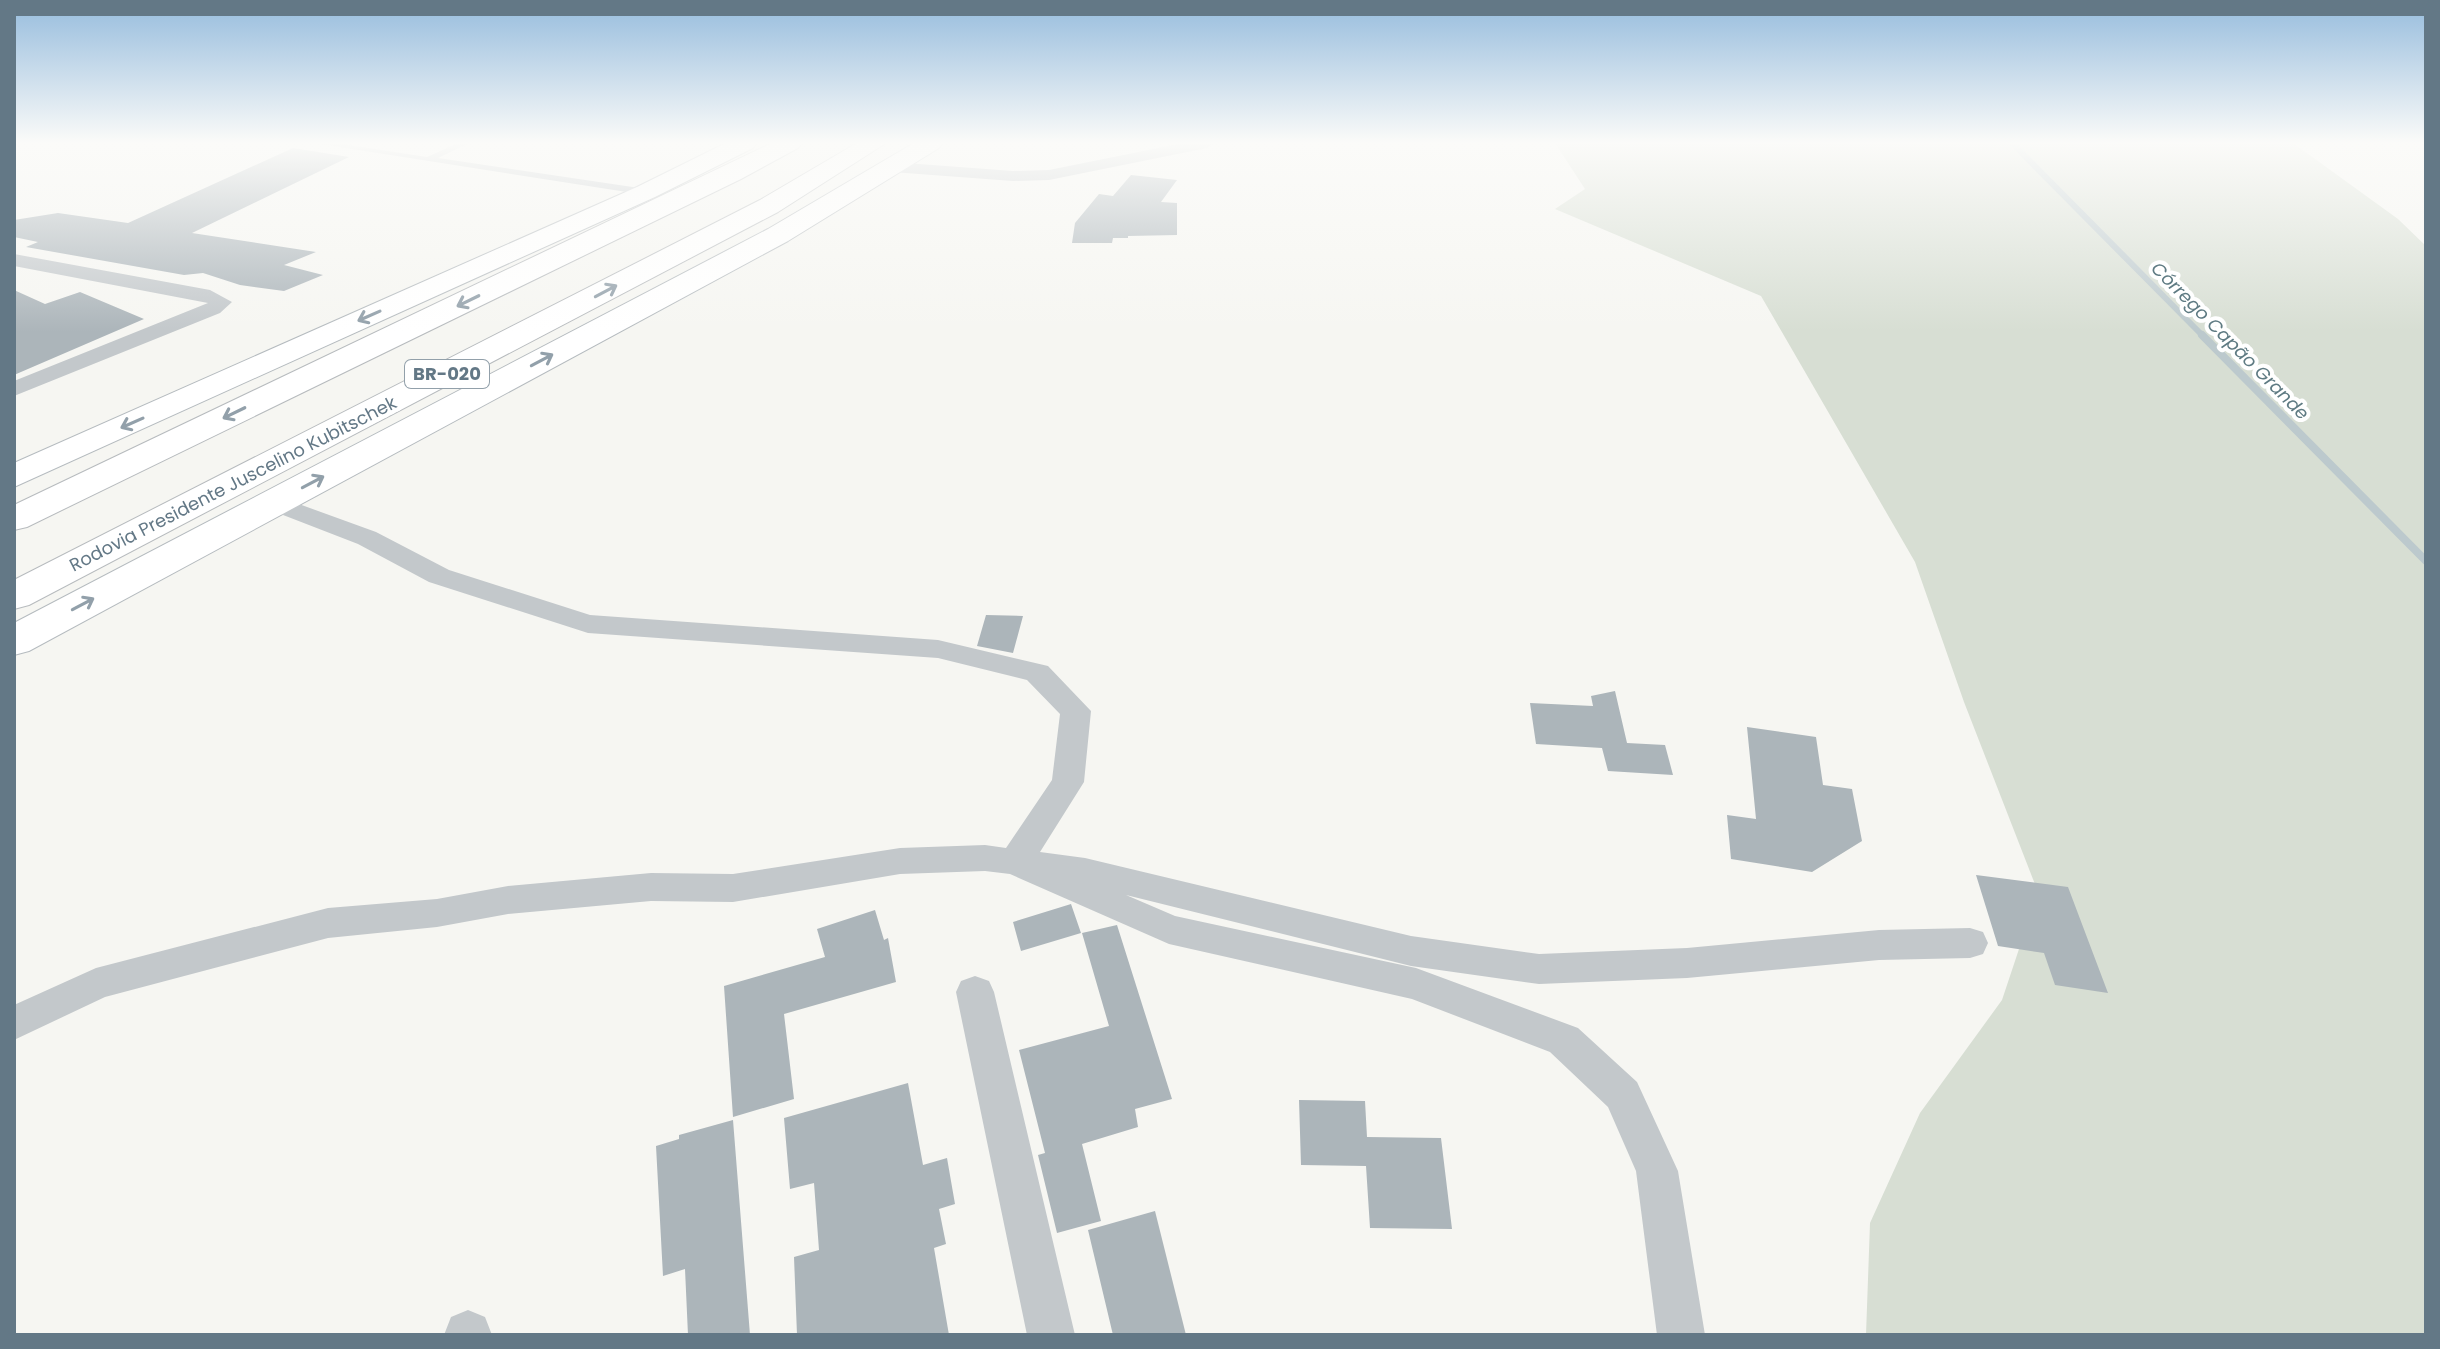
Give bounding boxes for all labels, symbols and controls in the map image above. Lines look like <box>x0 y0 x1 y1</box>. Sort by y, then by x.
water label: Córrego Capão Grande <box>2146 256 2315 425</box>
one-way arrow <box>594 283 617 299</box>
one-way arrow <box>457 293 481 309</box>
one-way arrow <box>357 309 381 324</box>
one-way arrow <box>530 352 554 368</box>
road number: BR-020 <box>405 360 489 388</box>
street label: Rodovia Presidente Juscelino Kubitschek <box>65 389 401 577</box>
one-way arrow <box>222 406 246 421</box>
one-way arrow <box>120 416 145 431</box>
one-way arrow <box>300 474 324 490</box>
one-way arrow <box>71 596 94 612</box>

